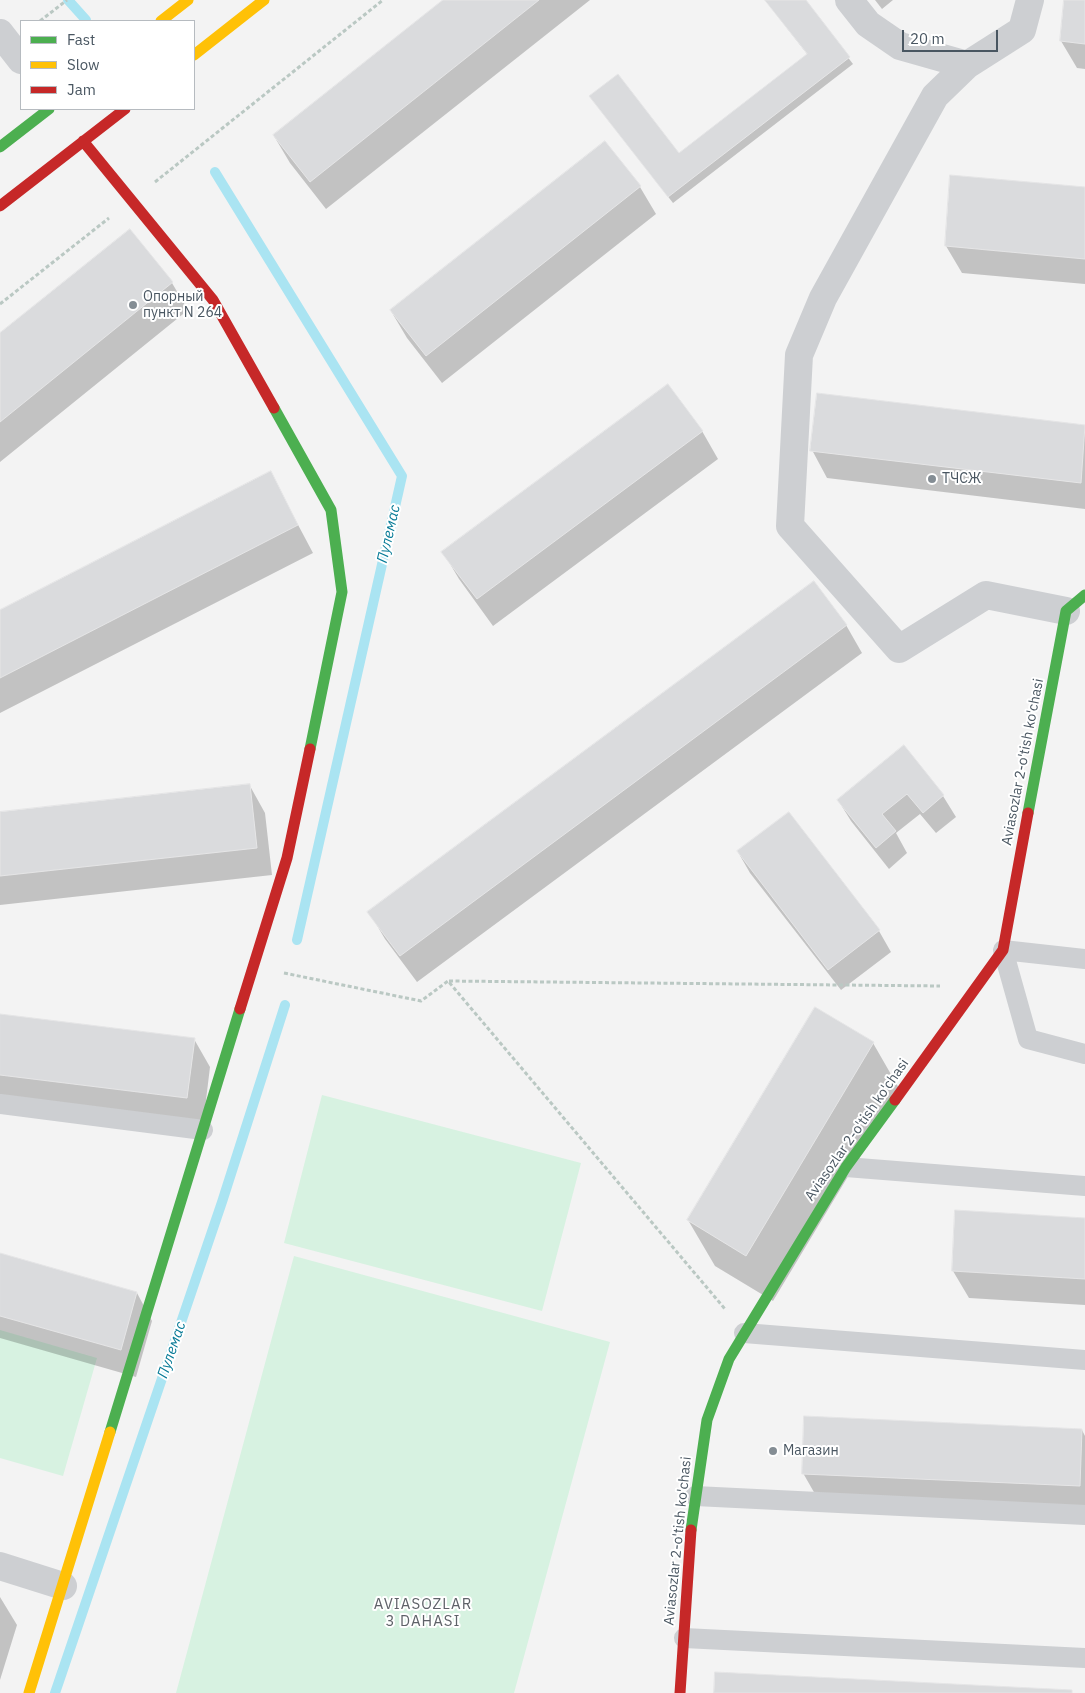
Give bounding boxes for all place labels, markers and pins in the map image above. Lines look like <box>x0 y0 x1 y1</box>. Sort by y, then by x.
place label: Опорный пункт N 264 <box>143 289 222 322</box>
marker: Опорный пункт N 264 <box>127 299 139 311</box>
place label: ТЧСЖ <box>942 471 981 487</box>
marker: ТЧСЖ <box>926 473 938 485</box>
place label: Магазин <box>783 1443 839 1459</box>
marker: Магазин <box>767 1445 779 1457</box>

